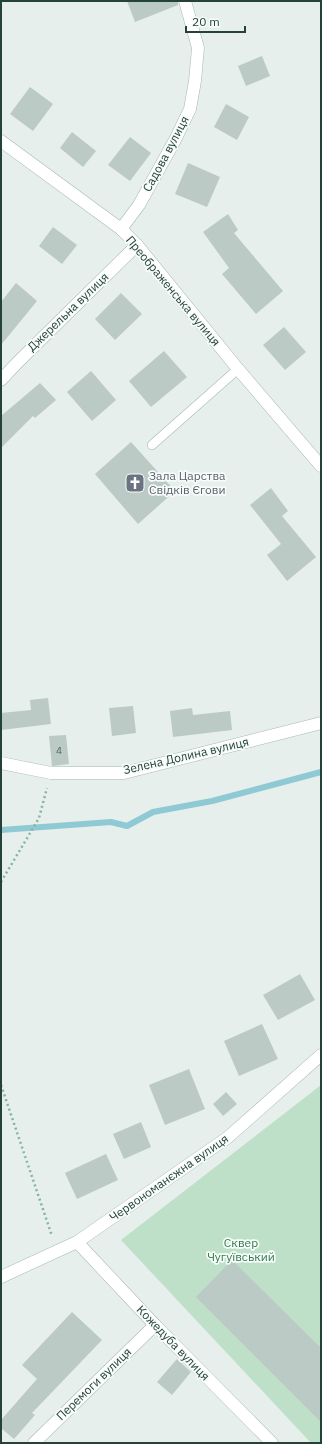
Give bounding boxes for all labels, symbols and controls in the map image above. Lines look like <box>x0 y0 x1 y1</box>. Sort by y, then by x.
scale bar <box>186 8 245 34</box>
text: 20 m <box>192 14 220 29</box>
street label: Садова вулиця <box>139 113 192 194</box>
street label: Преображенська вулиця <box>123 232 224 349</box>
street label: Джерельна вулиця <box>24 269 111 354</box>
place label: Зала Царства Свідків Єгови <box>149 468 226 497</box>
church icon: Зала Царства Свідків Єгови <box>124 472 146 494</box>
street label: Зелена Долина вулиця <box>122 734 250 777</box>
house number: 4 <box>56 744 62 757</box>
street label: Червономанєжна вулиця <box>106 1131 231 1224</box>
park label: Сквер Чугуївський <box>207 1235 275 1264</box>
street label: Кожедуба вулиця <box>134 1302 213 1383</box>
street label: Перемоги вулиця <box>53 1344 134 1423</box>

